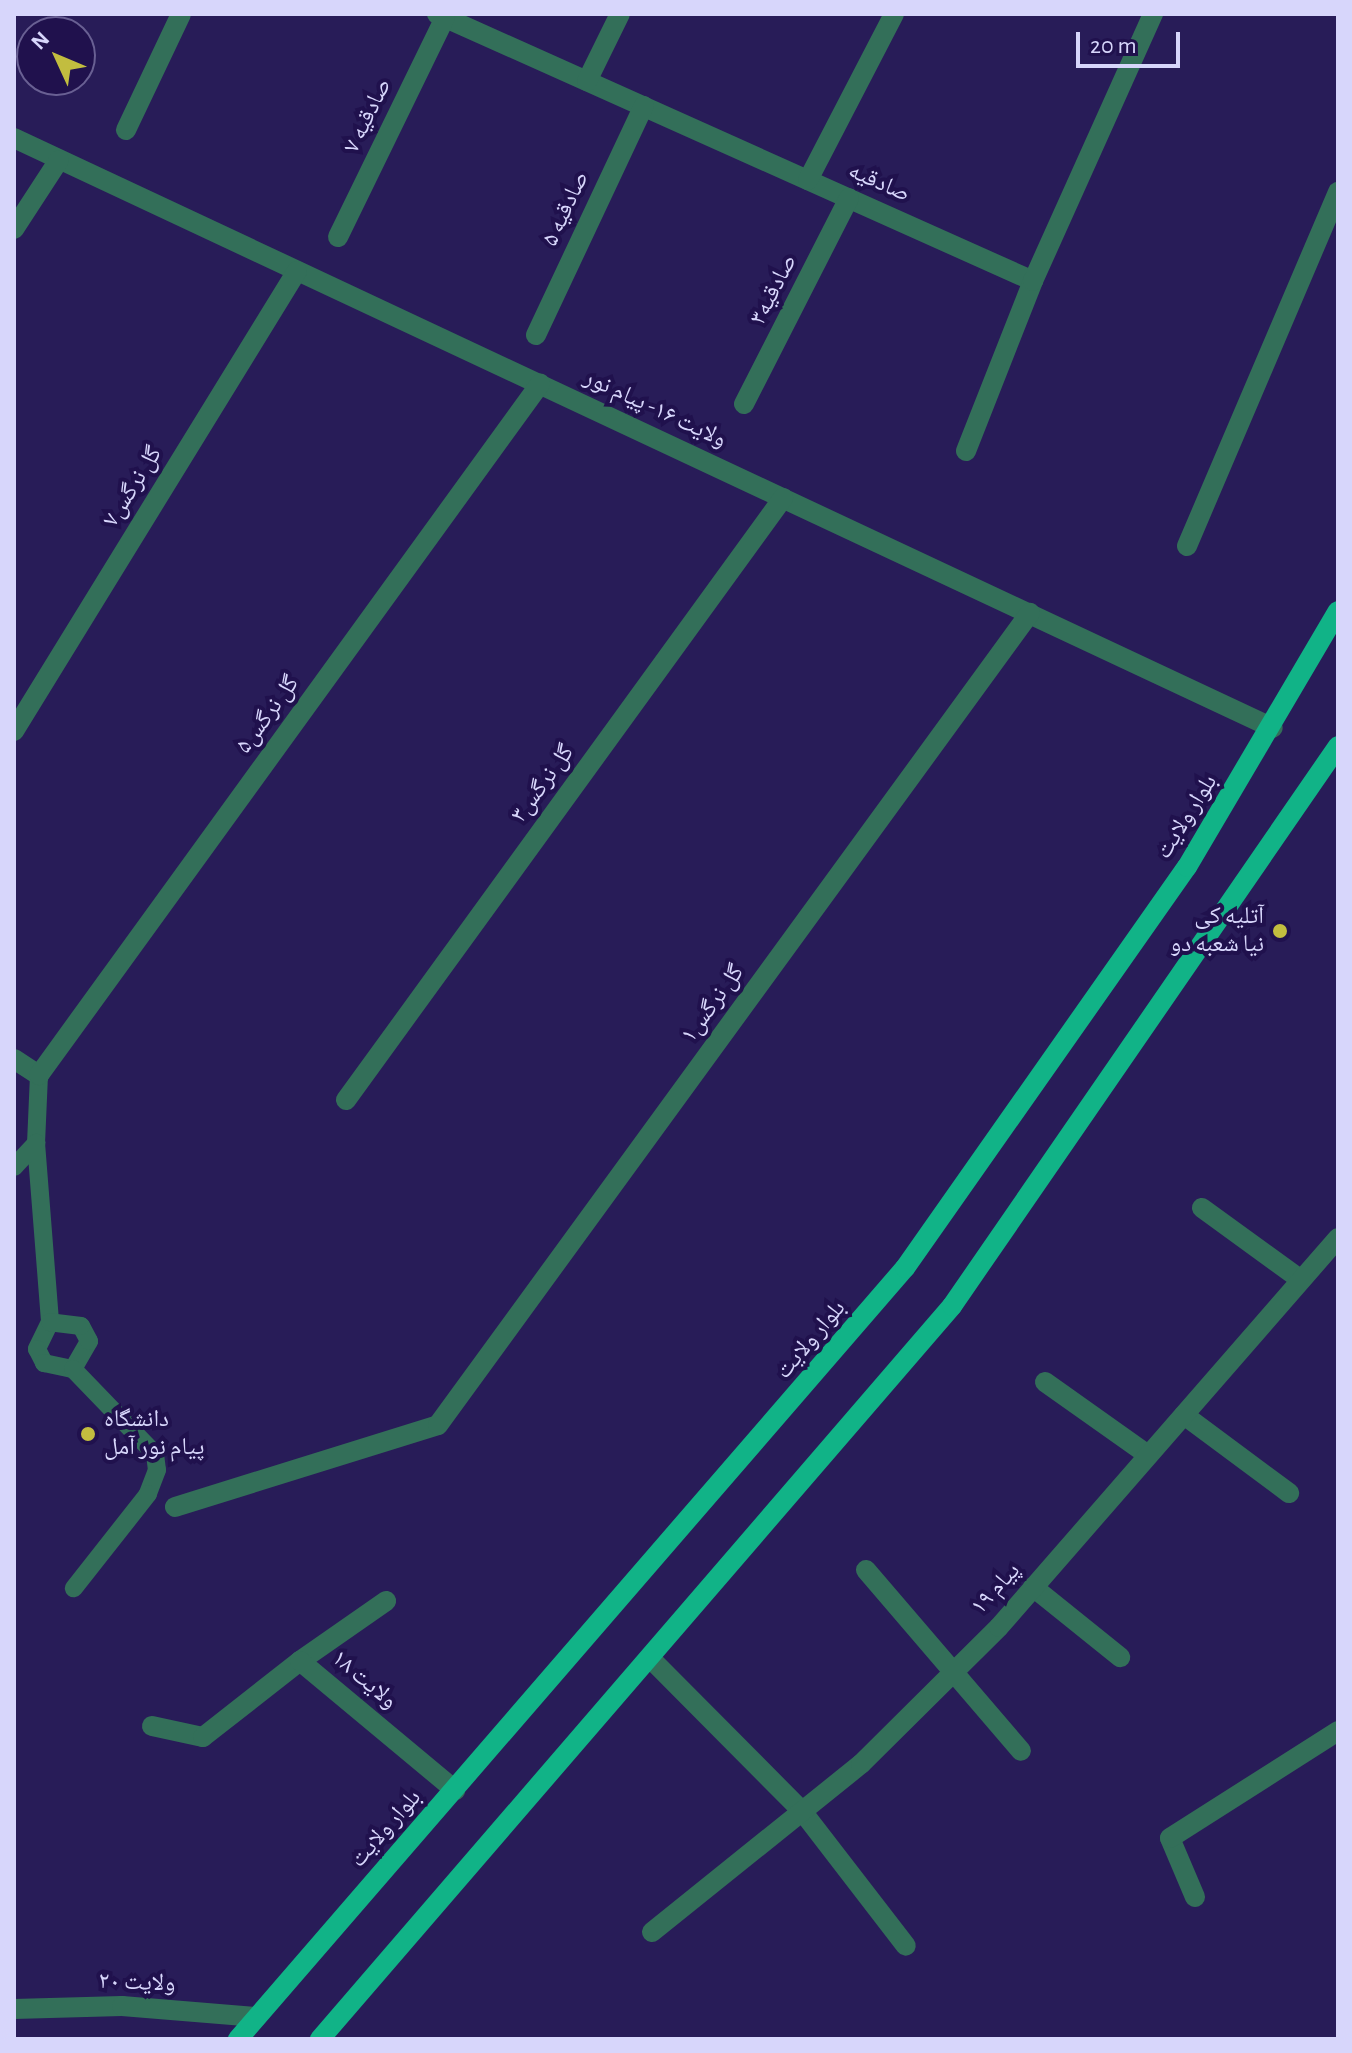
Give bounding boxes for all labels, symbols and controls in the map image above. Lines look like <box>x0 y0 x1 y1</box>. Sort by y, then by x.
north arrow <box>16 16 96 96</box>
scale bar <box>1080 16 1184 66</box>
text: N <box>27 28 53 54</box>
text: 20 m <box>1090 34 1137 58</box>
street label: صادقیه ۷ <box>338 74 398 158</box>
street label: صادقیه <box>844 157 914 209</box>
street label: صادقیه ۵ <box>536 167 596 251</box>
street label: صادقیه۳ <box>744 250 804 330</box>
street label: ولایت ۱۶- پیام نور <box>579 363 731 455</box>
street label: گل نرگس۷ <box>97 441 169 533</box>
street label: گل نرگس۵ <box>230 670 306 760</box>
street label: گل نرگس۳ <box>505 739 581 829</box>
street label: بلوار ولایت <box>1150 769 1224 865</box>
place label: آتلیه کی نیا شعبه دو <box>1170 903 1264 959</box>
marker: آتلیه کی نیا شعبه دو <box>1271 922 1289 940</box>
street label: گل نرگس۱ <box>675 959 751 1049</box>
street label: بلوار ولایت <box>770 1295 852 1385</box>
place label: دانشگاه پیام نور آمل <box>104 1406 205 1462</box>
marker: دانشگاه پیام نور آمل <box>79 1425 97 1443</box>
street label: پیام ۱۹ <box>965 1557 1027 1621</box>
street label: ولایت ۱۸ <box>325 1644 403 1716</box>
street label: بلوار ولایت <box>344 1784 428 1874</box>
street label: ولایت ۲۰ <box>98 1967 176 1999</box>

